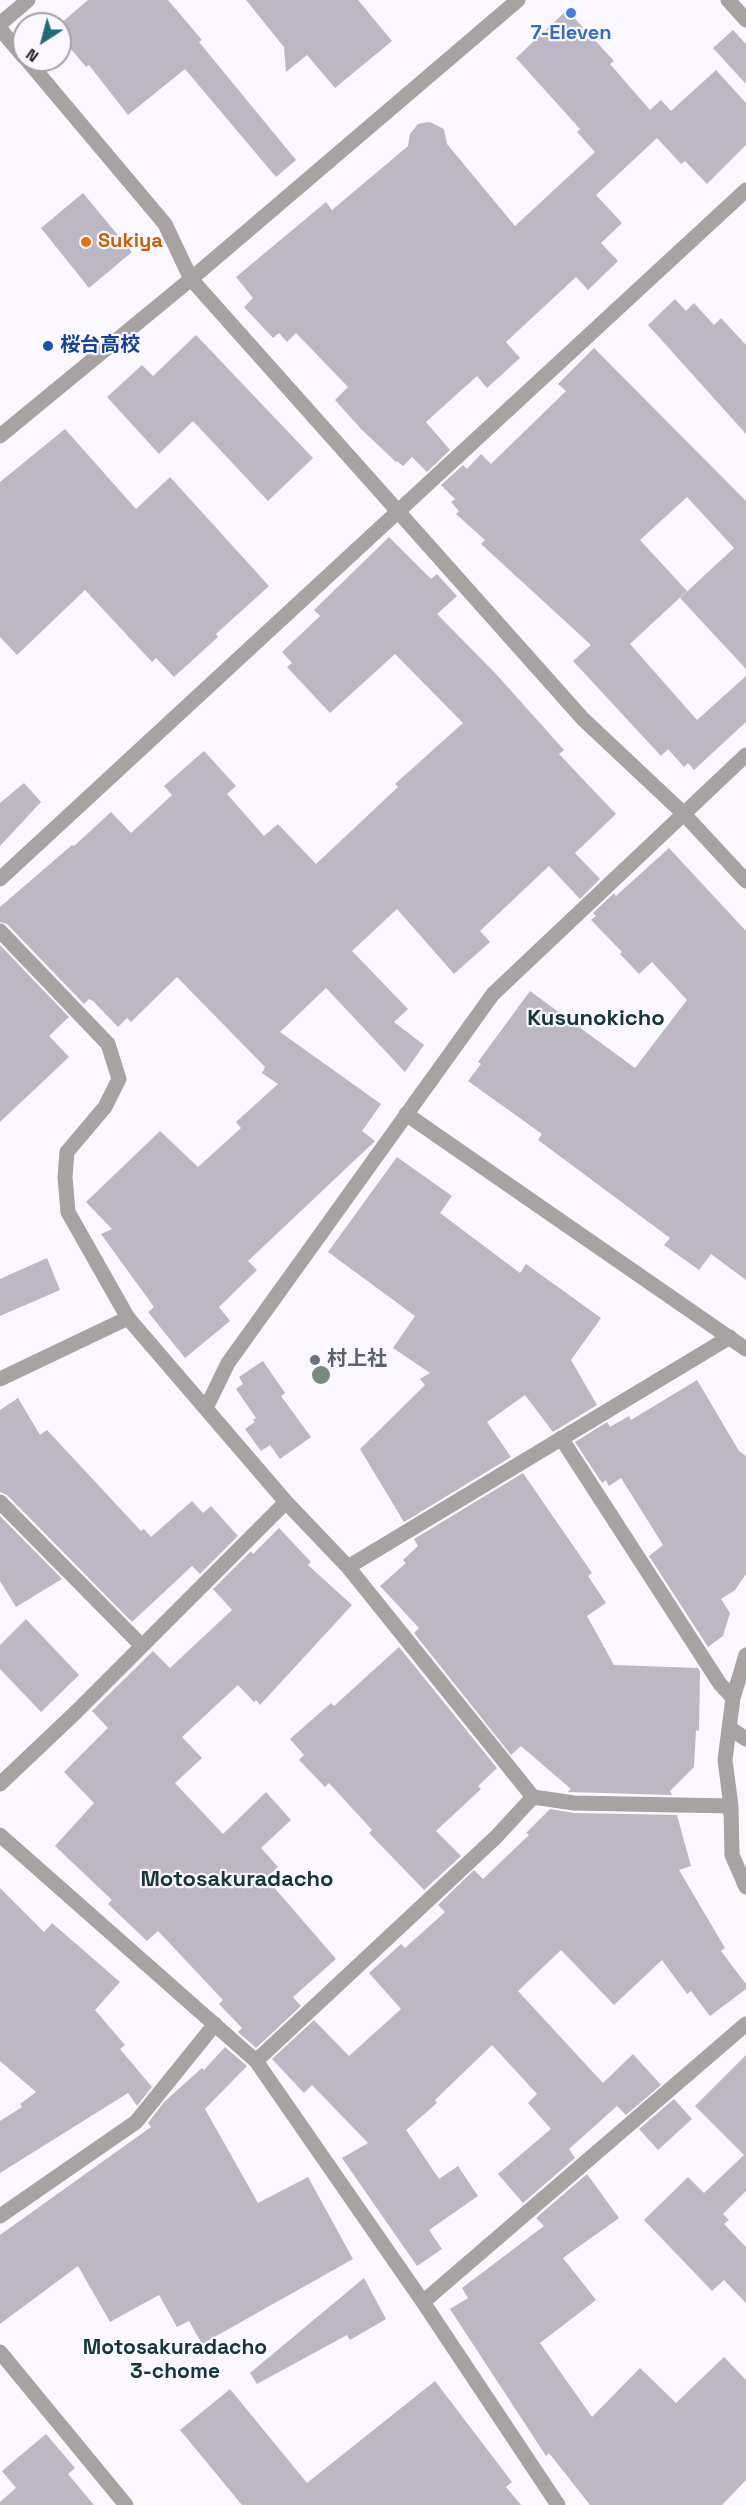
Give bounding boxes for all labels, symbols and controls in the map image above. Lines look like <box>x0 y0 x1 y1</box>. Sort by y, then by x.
marker: 7-Eleven <box>564 6 578 20</box>
north arrow <box>12 12 72 72</box>
place label: 7-Eleven <box>530 22 612 46</box>
text: N <box>22 44 43 67</box>
place label: Sukiya <box>98 230 163 254</box>
marker: Sukiya <box>79 235 93 249</box>
place label: 桜台高校 <box>60 334 140 358</box>
marker: 桜台高校 <box>41 339 55 353</box>
district label: Kusunokicho <box>527 1006 665 1032</box>
place label: 村上社 <box>327 1348 387 1372</box>
marker: 村上社 <box>308 1353 322 1367</box>
district label: Motosakuradacho <box>140 1867 334 1893</box>
district label: Motosakuradacho 3-chome <box>83 2335 267 2385</box>

